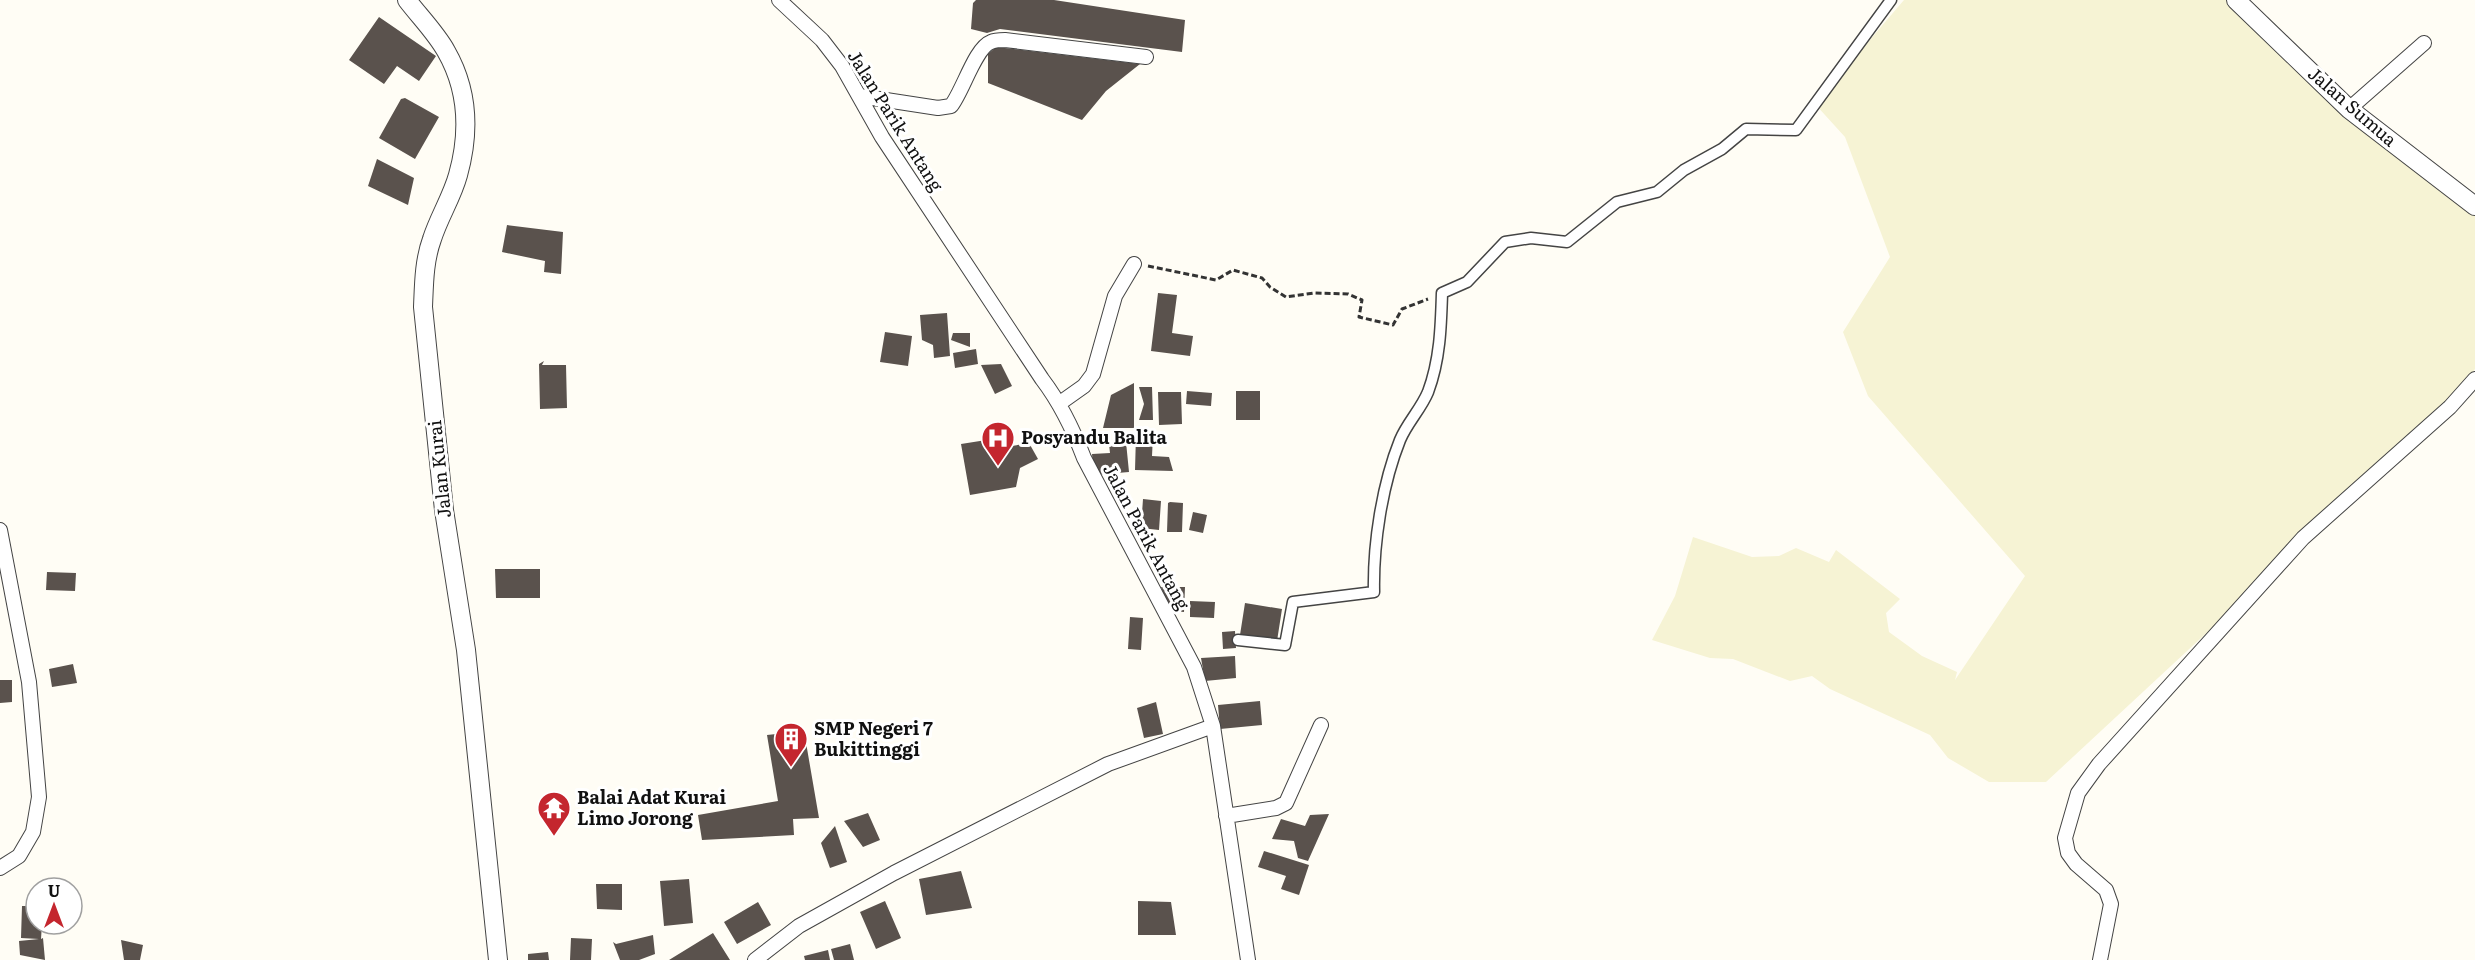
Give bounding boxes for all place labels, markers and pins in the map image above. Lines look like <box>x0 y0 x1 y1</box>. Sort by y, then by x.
hospital icon: Posyandu Balita <box>980 420 1016 467</box>
place label: Posyandu Balita <box>1021 423 1167 450</box>
place label: SMP Negeri 7 Bukittinggi <box>814 714 933 762</box>
building icon: SMP Negeri 7 Bukittinggi <box>773 721 809 768</box>
place label: Balai Adat Kurai Limo Jorong <box>577 783 726 831</box>
temple icon: Balai Adat Kurai Limo Jorong <box>536 790 572 837</box>

